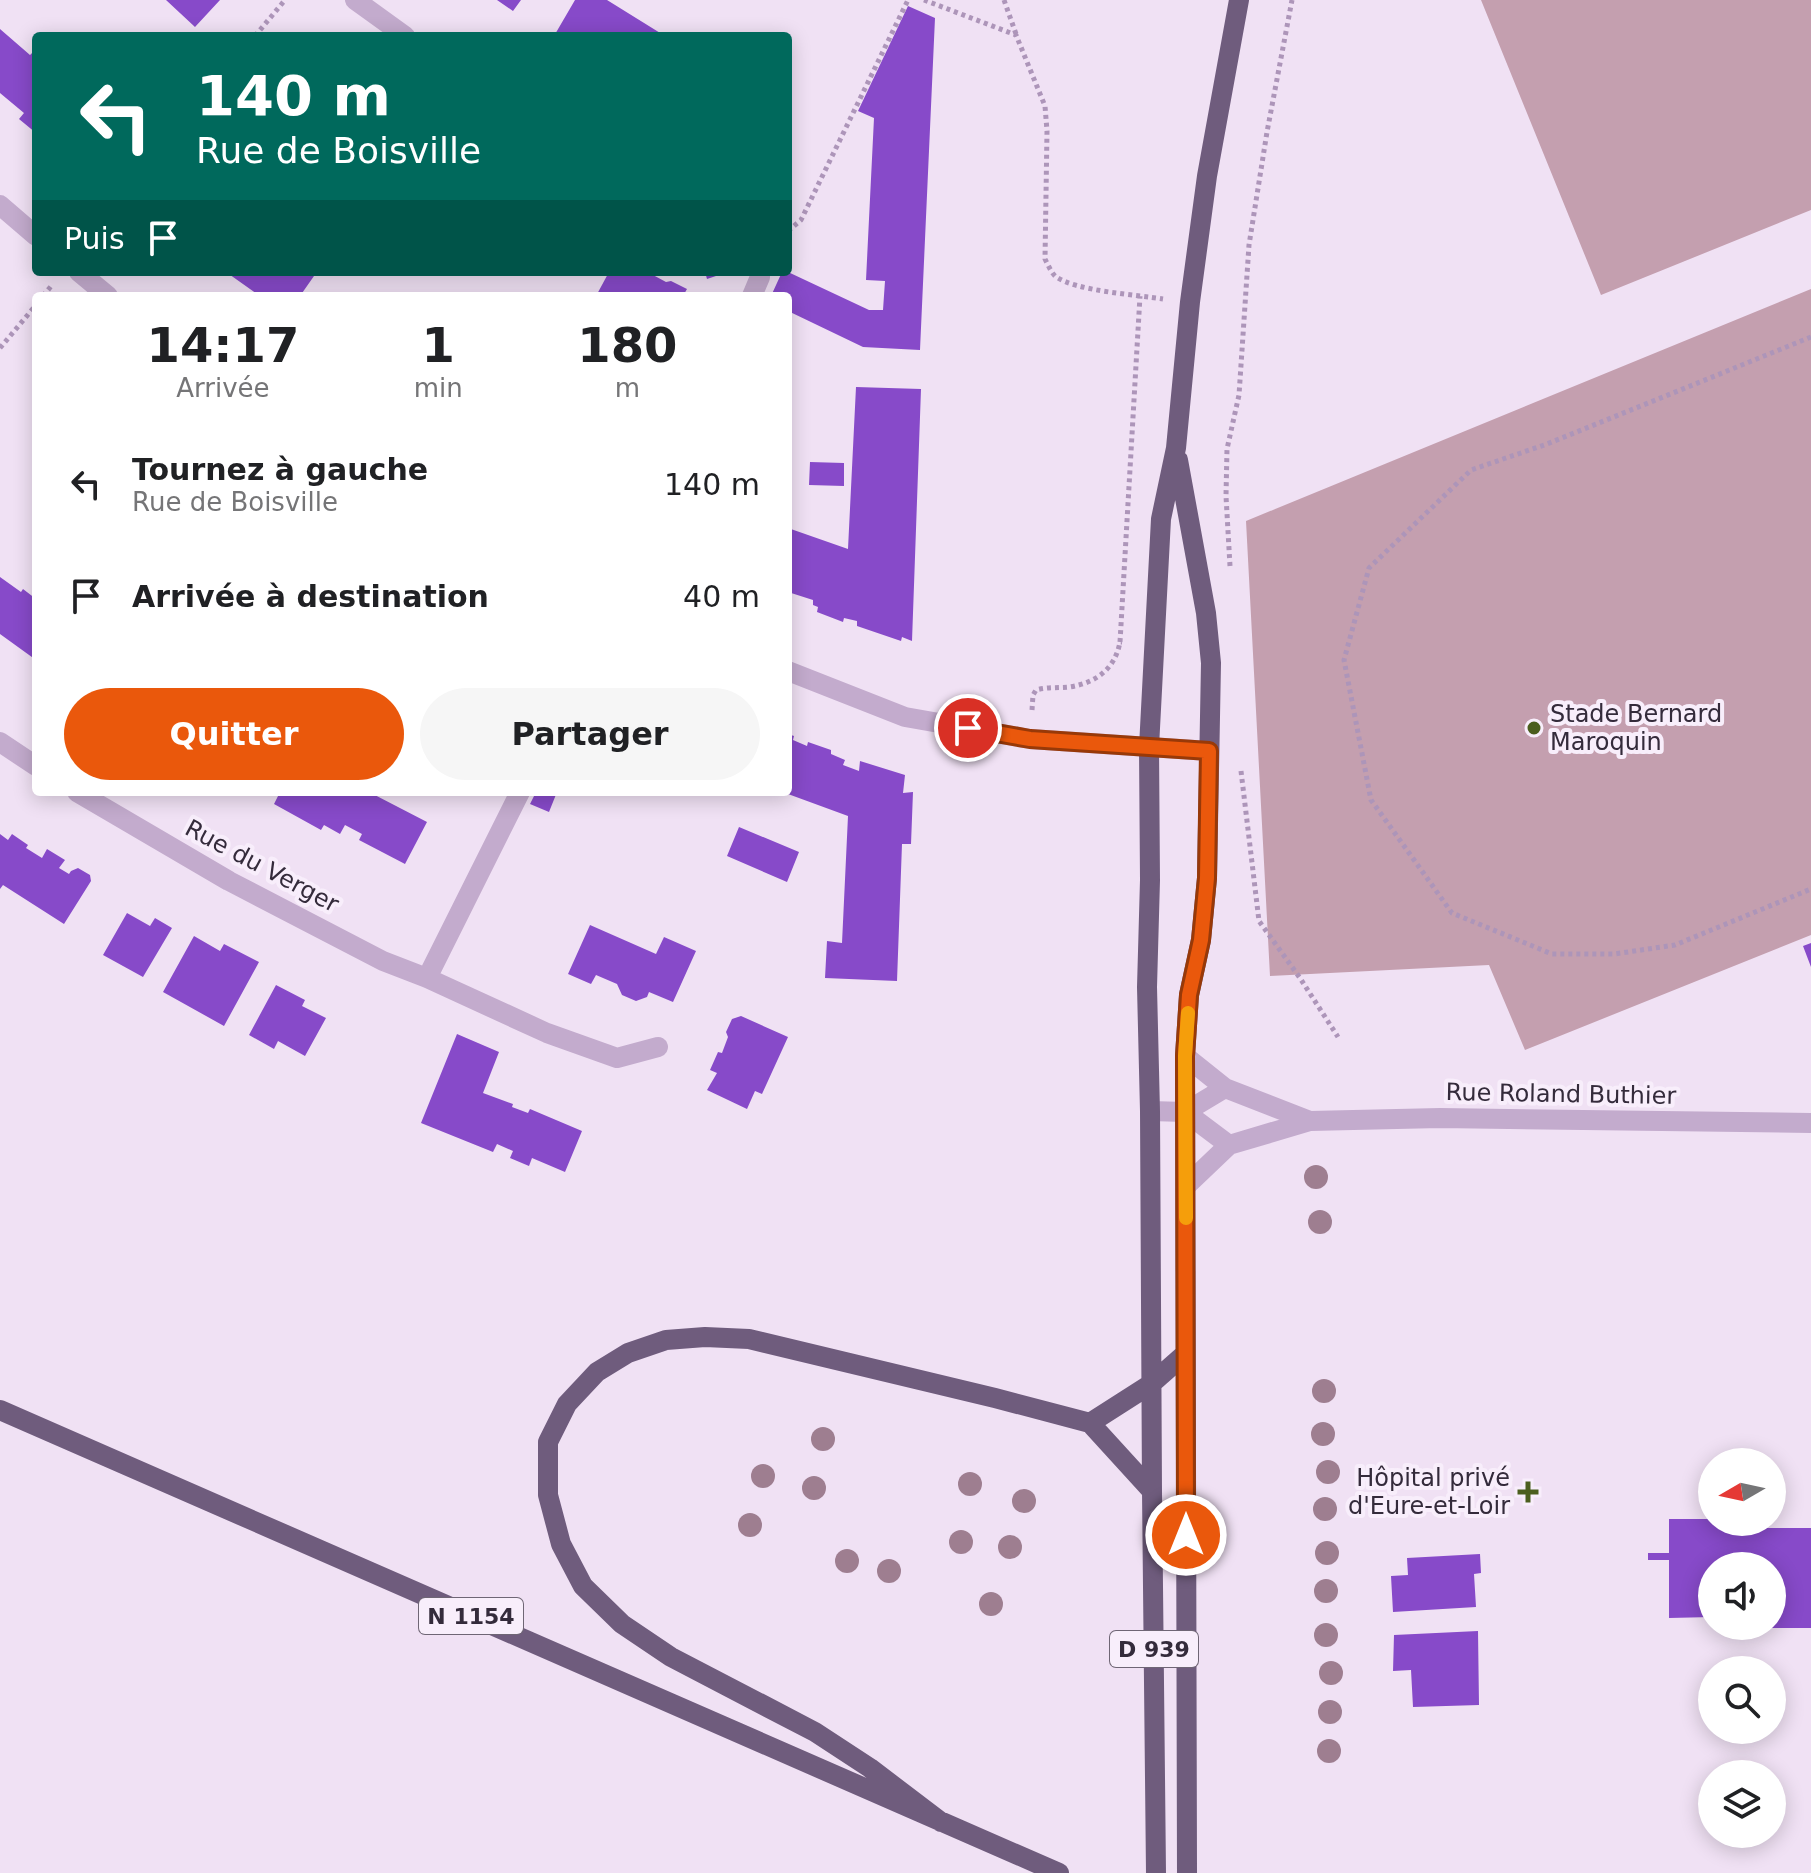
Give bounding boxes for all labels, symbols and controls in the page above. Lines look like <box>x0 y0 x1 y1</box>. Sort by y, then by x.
text: 140 m <box>196 63 391 128</box>
icon: left <box>64 64 168 168</box>
text: Rue de Boisville <box>196 130 481 171</box>
icon: arrive <box>141 216 185 260</box>
text: Puis <box>64 221 125 256</box>
text: 14:17 <box>146 317 299 373</box>
text: 1 <box>422 317 455 373</box>
text: 180 <box>577 317 677 373</box>
text: Arrivée <box>176 373 270 403</box>
text: min <box>414 373 463 403</box>
text: m <box>615 373 640 403</box>
text: Tournez à gauche <box>132 452 428 487</box>
icon: left <box>64 462 108 506</box>
text: 140 m <box>664 467 760 502</box>
text: Rue de Boisville <box>132 487 338 517</box>
icon: arrive <box>64 574 108 618</box>
text: Arrivée à destination <box>132 579 489 614</box>
text: 40 m <box>683 579 760 614</box>
button: Quitter <box>64 688 404 780</box>
button: Partager <box>420 688 760 780</box>
pin <box>934 694 1002 762</box>
place label: Stade Bernard Maroquin <box>1550 700 1722 756</box>
icon: arrive <box>946 706 990 750</box>
marker: Stade Bernard Maroquin <box>1525 719 1543 737</box>
street label: Rue du Verger <box>180 814 344 918</box>
street label: Rue Roland Buthier <box>1446 1078 1677 1110</box>
north arrow <box>1698 1448 1786 1536</box>
map controls <box>1698 1448 1786 1848</box>
place label: Hôpital privé d'Eure-et-Loir <box>1348 1464 1510 1520</box>
marker: Hôpital privé d'Eure-et-Loir <box>1517 1481 1539 1503</box>
position arrow <box>1144 1493 1228 1577</box>
button: sound <box>1698 1552 1786 1640</box>
road number: N 1154 <box>419 1598 523 1634</box>
road number: D 939 <box>1110 1631 1198 1667</box>
button: search <box>1698 1656 1786 1744</box>
button: layers <box>1698 1760 1786 1848</box>

